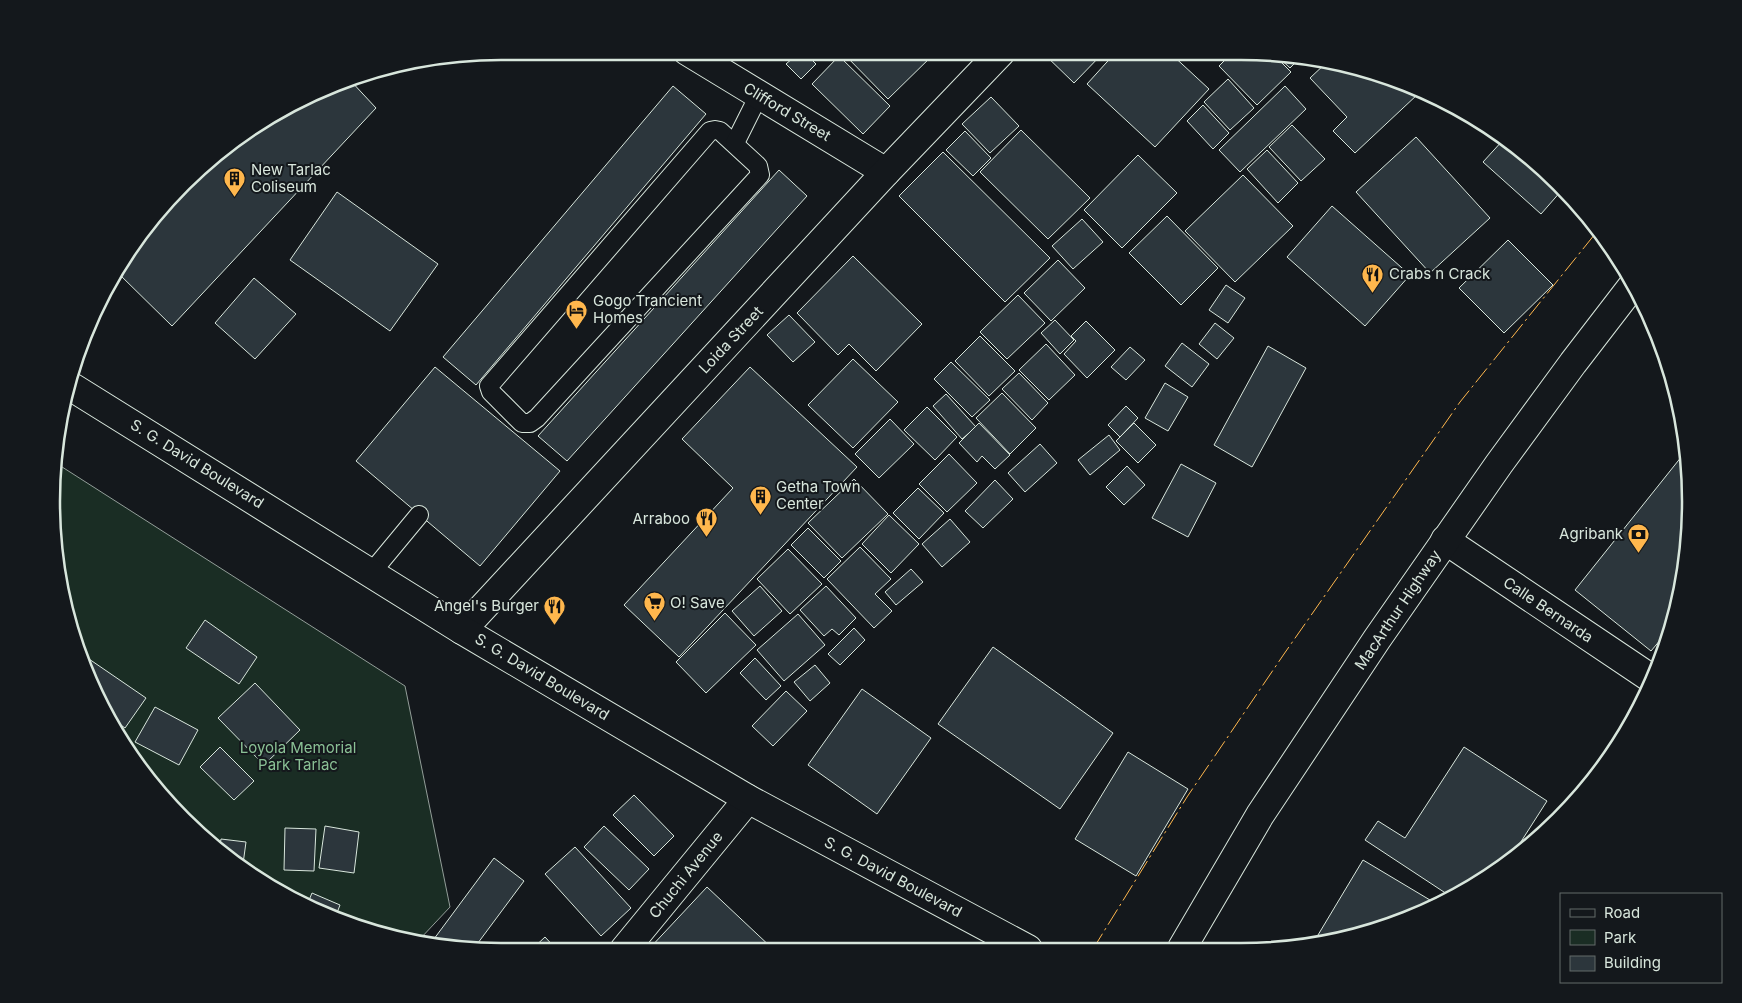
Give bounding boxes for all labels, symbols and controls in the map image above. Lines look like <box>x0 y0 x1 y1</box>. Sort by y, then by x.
street label: Clifford Street <box>740 78 834 145</box>
place label: New Tarlac Coliseum <box>251 160 331 196</box>
building icon: New Tarlac Coliseum <box>223 167 247 198</box>
restaurant icon: Crabs n Crack <box>1361 262 1385 293</box>
place label: Crabs n Crack <box>1389 264 1491 283</box>
place label: Gogo Trancient Homes <box>593 291 702 327</box>
hotel icon: Gogo Trancient Homes <box>565 298 589 329</box>
street label: Loida Street <box>695 302 767 377</box>
street label: S. G. David Boulevard <box>127 415 267 512</box>
place label: Getha Town Center <box>776 477 861 513</box>
building icon: Getha Town Center <box>748 484 772 515</box>
restaurant icon: Arraboo <box>694 507 718 538</box>
place label: Arraboo <box>633 509 690 528</box>
bank icon: Agribank <box>1627 522 1651 553</box>
place label: Agribank <box>1559 524 1624 543</box>
street label: MacArthur Highway <box>1350 546 1445 673</box>
street label: Calle Bernarda <box>1500 573 1597 647</box>
supermarket icon: O! Save <box>642 591 666 622</box>
place label: O! Save <box>670 593 725 612</box>
restaurant icon: Angel's Burger <box>543 594 567 625</box>
place label: Angel's Burger <box>434 596 539 615</box>
street label: S. G. David Boulevard <box>472 629 613 724</box>
park label: Loyola Memorial Park Tarlac <box>240 738 356 774</box>
street label: Chuchi Avenue <box>645 827 727 922</box>
street label: S. G. David Boulevard <box>821 832 965 921</box>
legend <box>1560 893 1722 983</box>
text: Road <box>1604 903 1640 922</box>
text: Park <box>1604 928 1637 947</box>
text: Building <box>1604 953 1661 972</box>

